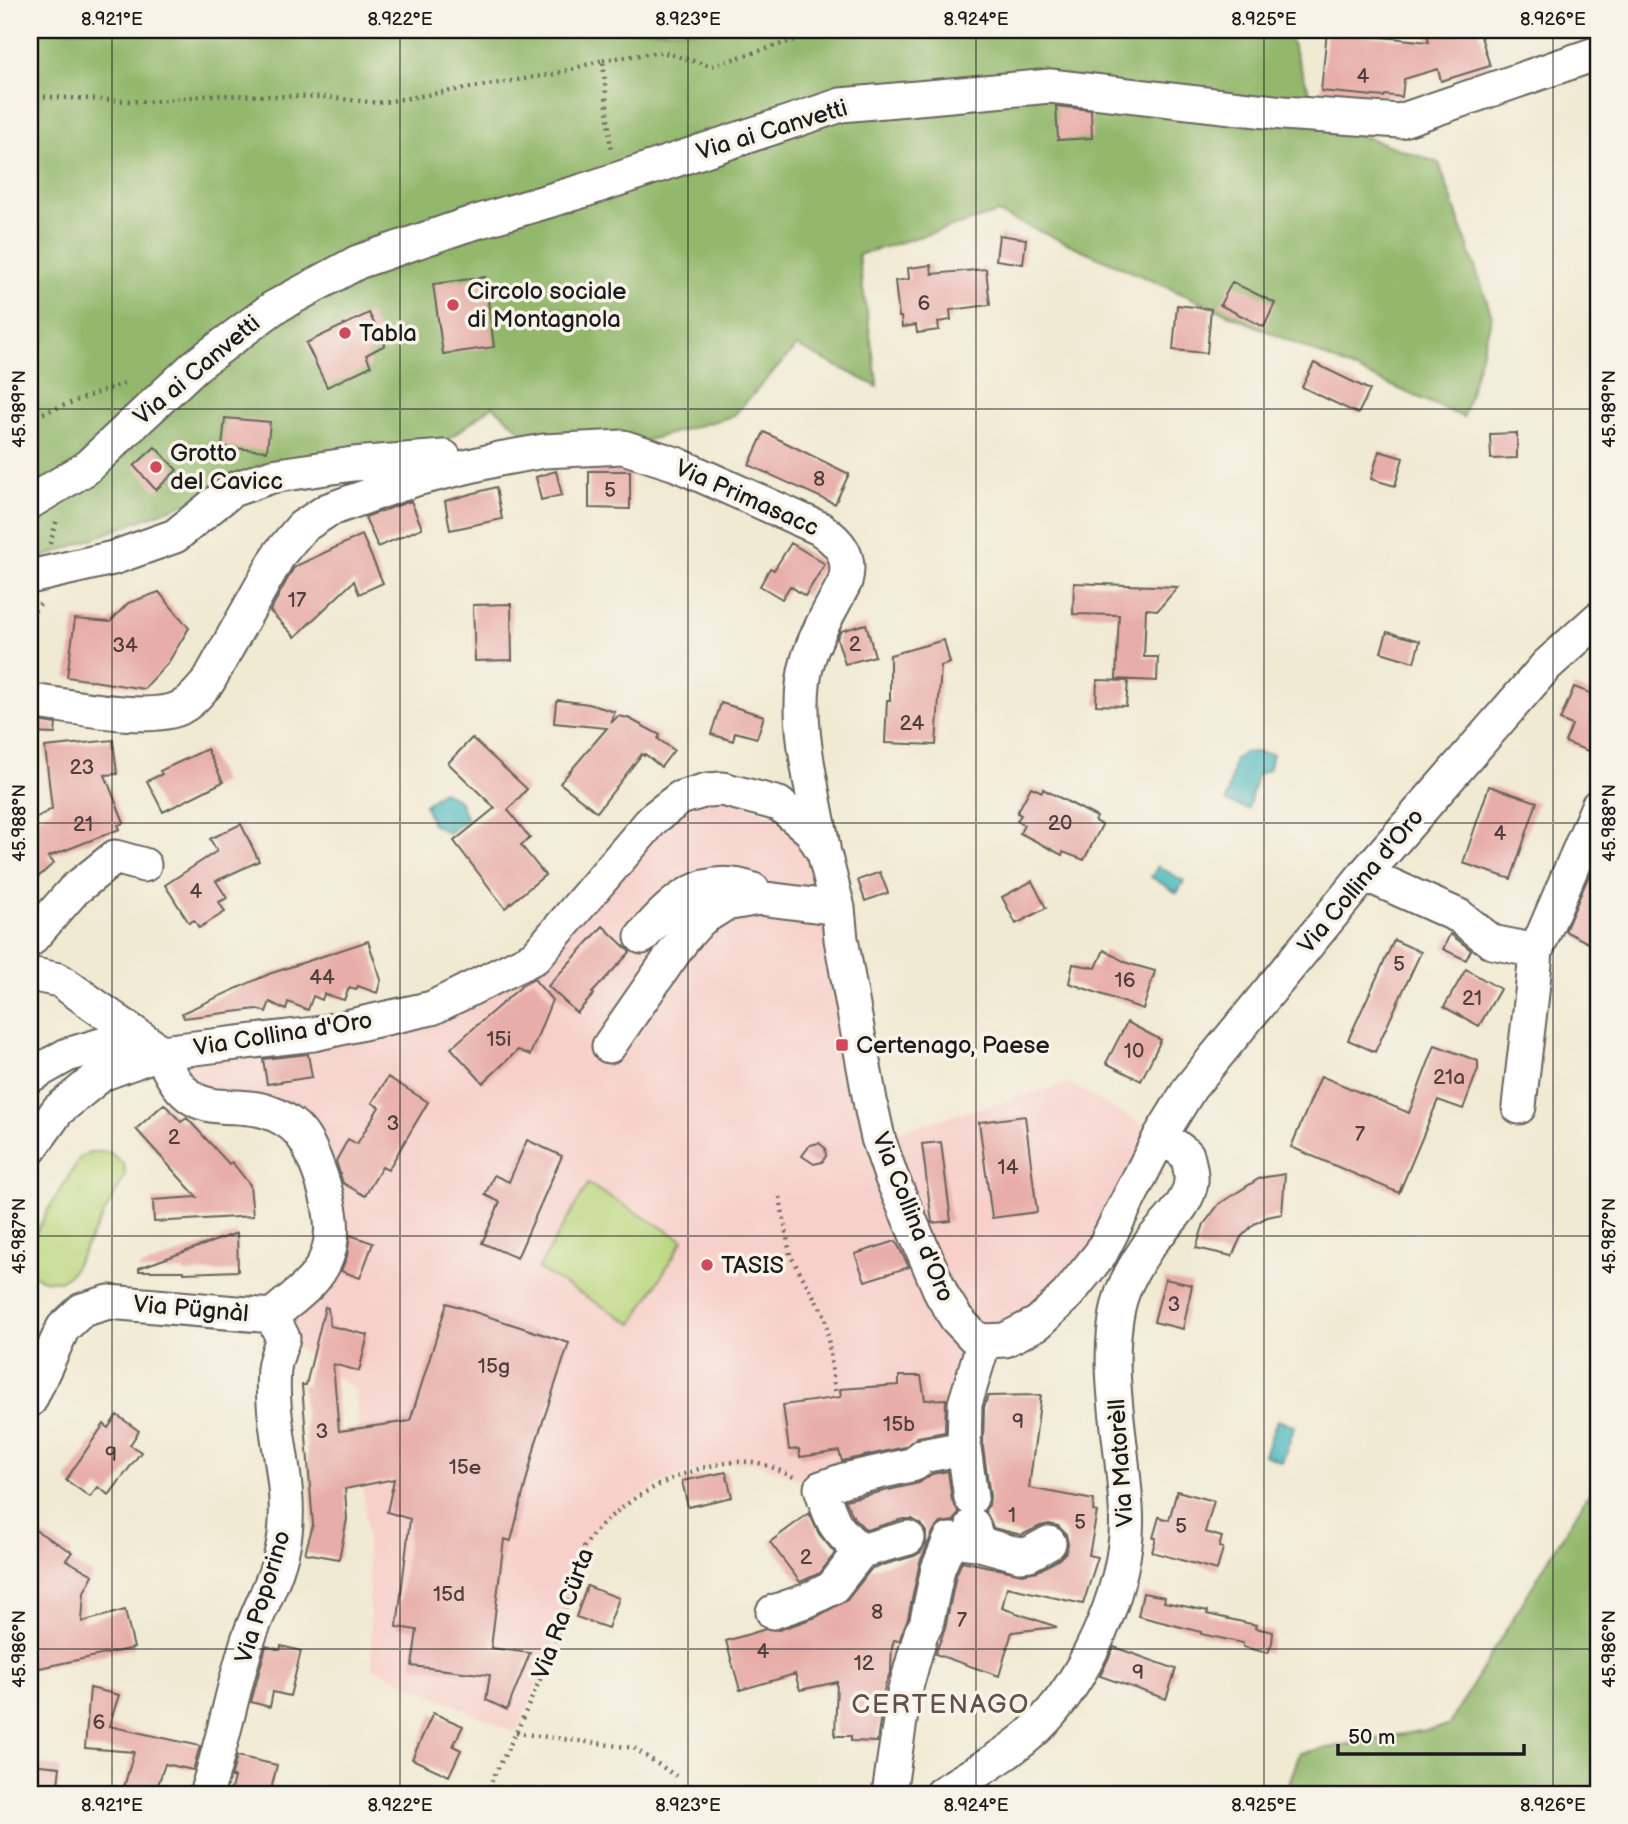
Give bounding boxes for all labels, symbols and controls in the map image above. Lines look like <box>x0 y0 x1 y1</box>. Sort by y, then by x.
text: 8.921°E <box>81 9 143 30</box>
text: 8.922°E <box>367 9 433 30</box>
text: 8.923°E <box>655 9 721 30</box>
text: 8.924°E <box>943 9 1009 30</box>
text: 8.925°E <box>1231 9 1297 30</box>
text: 8.926°E <box>1520 9 1586 30</box>
house number: 4 <box>1357 64 1370 89</box>
street label: Via ai Canvetti <box>693 93 851 167</box>
place label: Circolo sociale di Montagnola <box>467 277 626 334</box>
house number: 6 <box>918 291 931 316</box>
marker: Circolo sociale di Montagnola <box>445 297 461 313</box>
street label: Via ai Canvetti <box>128 309 266 431</box>
place label: Tabla <box>359 319 417 348</box>
marker: Tabla <box>337 325 353 341</box>
text: 45.989°N <box>9 370 30 448</box>
text: 45.989°N <box>1599 370 1620 448</box>
place label: Grotto del Cavicc <box>170 439 283 496</box>
street label: Via Primasacc <box>671 453 823 543</box>
marker: Grotto del Cavicc <box>148 459 164 475</box>
house number: 8 <box>813 467 825 492</box>
house number: 5 <box>604 478 616 503</box>
house number: 17 <box>288 588 307 613</box>
house number: 2 <box>849 632 862 657</box>
house number: 34 <box>112 633 138 658</box>
house number: 24 <box>900 711 925 736</box>
house number: 23 <box>70 755 94 780</box>
text: 45.988°N <box>9 784 30 862</box>
text: 45.988°N <box>1599 784 1620 862</box>
street label: Via Collina d'Oro <box>1292 803 1430 959</box>
house number: 20 <box>1048 811 1072 836</box>
house number: 21 <box>73 812 93 837</box>
house number: 4 <box>1494 821 1507 846</box>
house number: 4 <box>190 879 203 904</box>
house number: 5 <box>1393 952 1405 977</box>
house number: 44 <box>309 965 335 990</box>
house number: 16 <box>1115 968 1136 993</box>
house number: 21 <box>1462 986 1482 1011</box>
street label: Via Collina d'Oro <box>192 1006 374 1062</box>
house number: 15i <box>486 1027 512 1052</box>
place label: Certenago, Paese <box>856 1031 1050 1060</box>
marker: Certenago, Paese <box>834 1037 850 1053</box>
house number: 10 <box>1124 1039 1144 1064</box>
house number: 21a <box>1433 1065 1465 1090</box>
house number: 3 <box>387 1111 399 1136</box>
house number: 7 <box>1355 1122 1366 1147</box>
house number: 2 <box>168 1125 181 1150</box>
street label: Via Collina d'Oro <box>866 1128 960 1306</box>
house number: 14 <box>998 1155 1019 1180</box>
text: 45.987°N <box>9 1198 30 1274</box>
text: 45.987°N <box>1599 1198 1620 1274</box>
place label: TASIS <box>721 1251 784 1280</box>
marker: TASIS <box>699 1257 715 1273</box>
street label: Via Pügnàl <box>132 1290 250 1328</box>
house number: 3 <box>1168 1292 1180 1317</box>
house number: 15g <box>478 1354 510 1379</box>
street label: Via Matorèll <box>1102 1398 1140 1528</box>
house number: 9 <box>1012 1409 1024 1434</box>
house number: 15b <box>883 1412 915 1437</box>
house number: 3 <box>316 1419 328 1444</box>
house number: 9 <box>105 1442 117 1467</box>
house number: 15e <box>449 1455 481 1480</box>
house number: 1 <box>1008 1503 1016 1528</box>
house number: 5 <box>1074 1510 1086 1535</box>
house number: 5 <box>1175 1514 1187 1539</box>
street label: Via Poporino <box>229 1527 297 1667</box>
street label: Via Ra Cürta <box>526 1544 600 1684</box>
house number: 2 <box>800 1545 813 1570</box>
house number: 15d <box>433 1582 465 1607</box>
house number: 8 <box>871 1600 883 1625</box>
house number: 7 <box>957 1608 968 1633</box>
text: 45.986°N <box>9 1610 30 1688</box>
text: 45.986°N <box>1599 1610 1620 1688</box>
house number: 4 <box>757 1639 770 1664</box>
house number: 12 <box>854 1651 875 1676</box>
house number: 9 <box>1132 1660 1144 1685</box>
district label: CERTENAGO <box>852 1690 1030 1721</box>
house number: 6 <box>93 1710 106 1735</box>
scale bar <box>1338 1712 1523 1756</box>
text: 50 m <box>1348 1725 1395 1750</box>
text: 8.921°E <box>81 1795 143 1816</box>
text: 8.922°E <box>367 1795 433 1816</box>
text: 8.923°E <box>655 1795 721 1816</box>
text: 8.924°E <box>943 1795 1009 1816</box>
text: 8.925°E <box>1231 1795 1297 1816</box>
text: 8.926°E <box>1520 1795 1586 1816</box>

